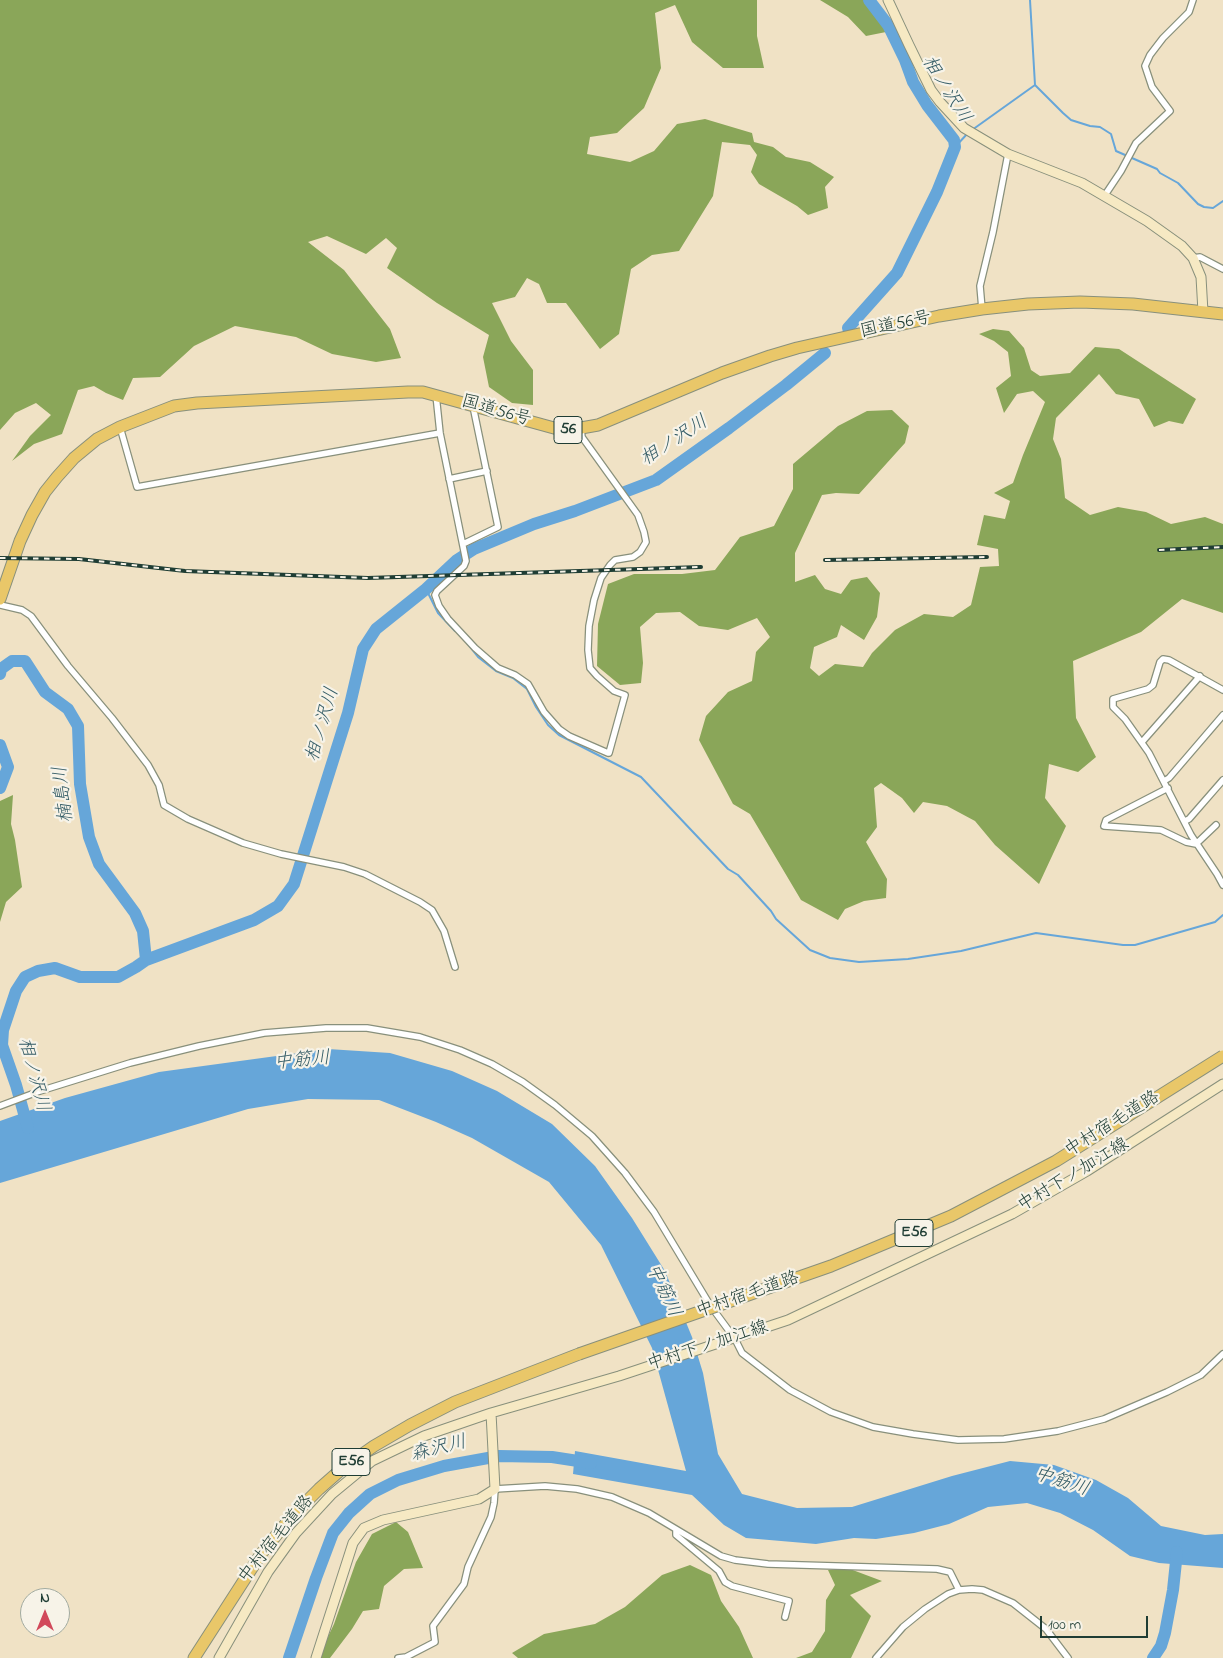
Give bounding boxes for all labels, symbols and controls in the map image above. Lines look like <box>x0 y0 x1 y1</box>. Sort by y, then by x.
water label: 相ノ沢川 <box>915 52 975 128</box>
street label: 国道56号 <box>858 308 934 344</box>
street label: 国道56号 <box>458 392 534 432</box>
water label: 相ノ沢川 <box>637 412 713 472</box>
road number: 56 <box>554 416 582 444</box>
water label: 相ノ沢川 <box>303 685 345 765</box>
water label: 楠島川 <box>50 764 80 824</box>
water label: 相ノ沢川 <box>11 1035 53 1115</box>
water label: 中筋川 <box>273 1048 331 1076</box>
street label: 中村宿毛道路 <box>1061 1087 1165 1163</box>
street label: 中村下ノ加江線 <box>1014 1134 1134 1218</box>
road number: E56 <box>895 1220 933 1246</box>
water label: 中筋川 <box>640 1260 684 1322</box>
street label: 中村宿毛道路 <box>693 1268 803 1324</box>
street label: 中村下ノ加江線 <box>645 1317 771 1377</box>
water label: 森沢川 <box>409 1432 469 1468</box>
road number: E56 <box>332 1448 370 1475</box>
water label: 中筋川 <box>1030 1463 1092 1503</box>
street label: 中村宿毛道路 <box>235 1491 319 1589</box>
north arrow <box>20 1588 70 1638</box>
text: N <box>40 1588 50 1609</box>
scale bar <box>1043 1606 1150 1638</box>
text: 100 m <box>1048 1614 1081 1636</box>

